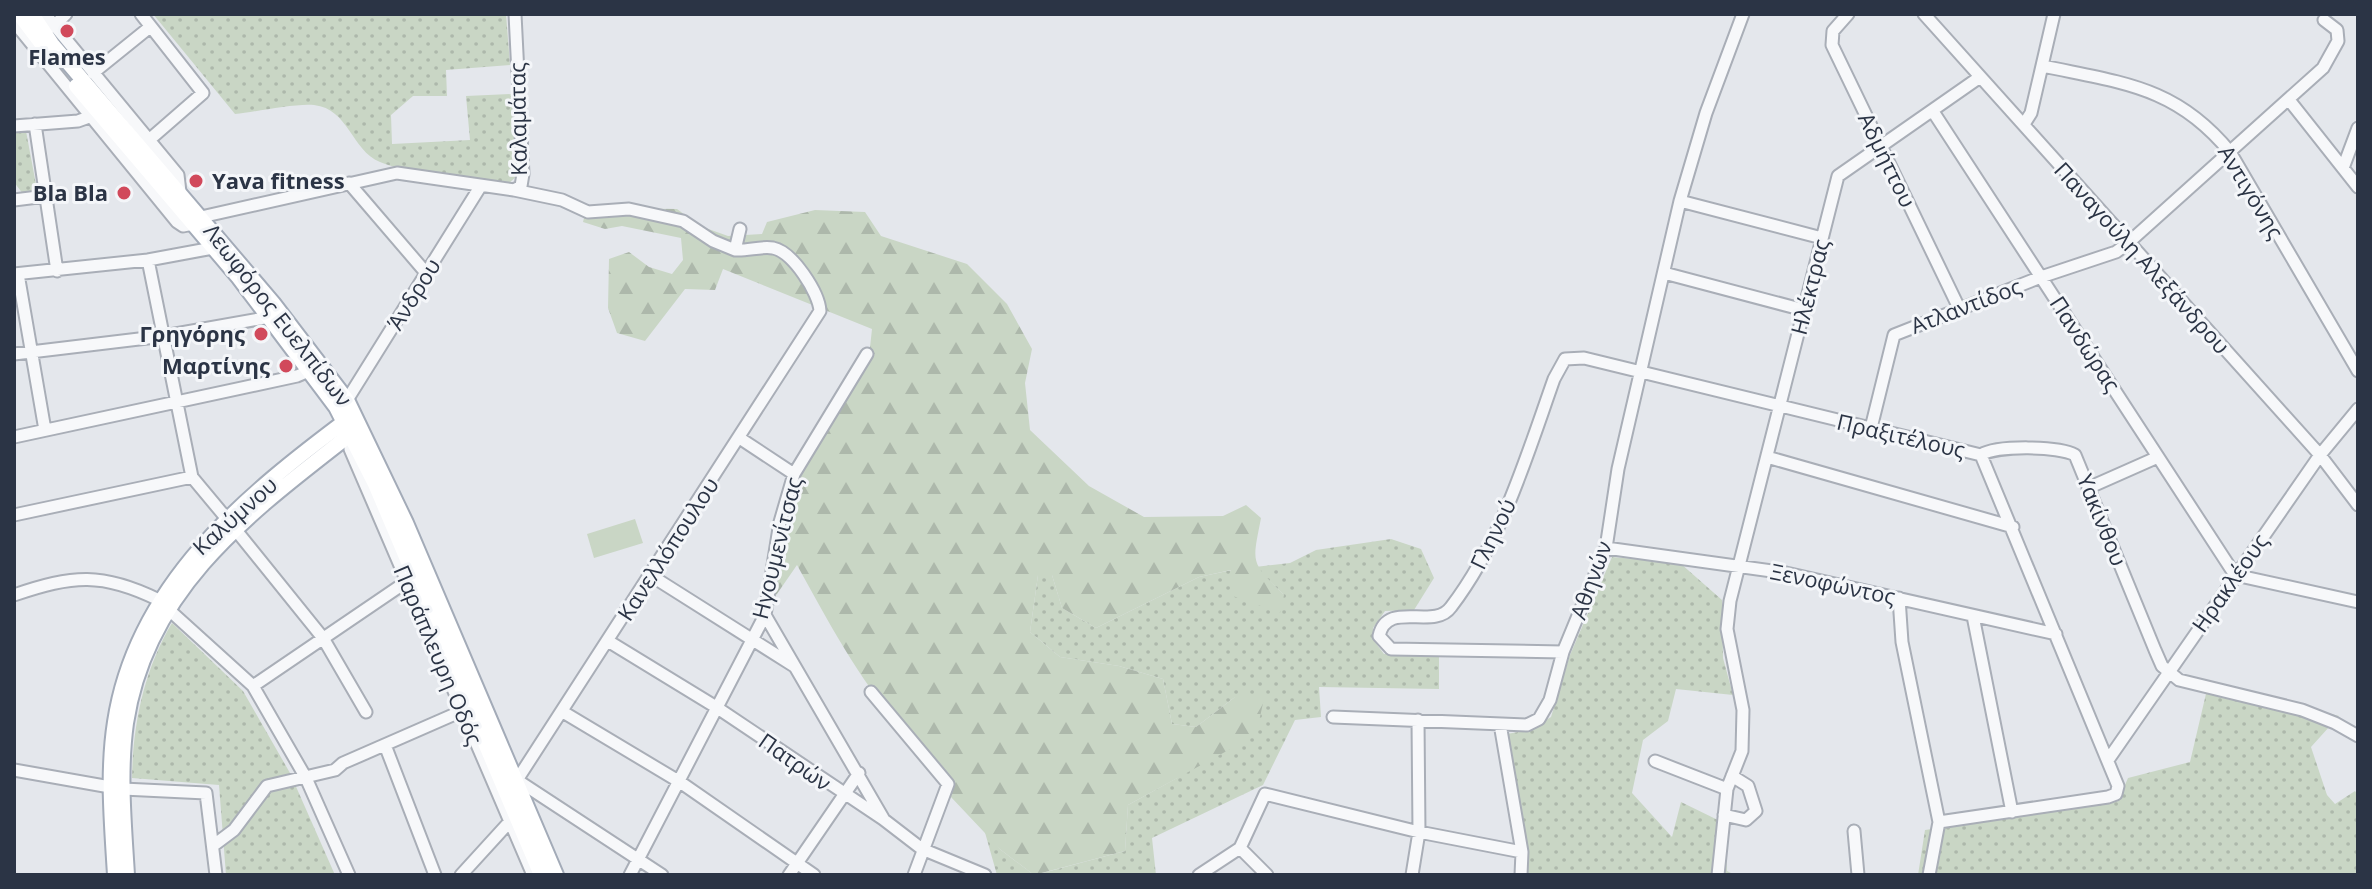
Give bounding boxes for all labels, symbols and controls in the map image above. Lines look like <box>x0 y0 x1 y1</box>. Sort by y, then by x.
marker: Flames <box>58 22 76 40</box>
place label: Flames <box>28 41 106 71</box>
street label: Καλαμάτας <box>501 62 533 176</box>
street label: Αδμήττου <box>1852 107 1924 212</box>
street label: Αντιγόνης <box>2212 139 2292 244</box>
street label: Παναγούλη Αλεξάνδρου <box>2048 155 2237 360</box>
place label: Yava fitness <box>212 165 345 195</box>
marker: Yava fitness <box>187 172 205 190</box>
place label: Bla Bla <box>33 177 108 207</box>
marker: Bla Bla <box>115 184 133 202</box>
street label: Λεωφόρος Ευελπίδων <box>198 217 360 412</box>
street label: Ηλέκτρας <box>1783 235 1835 338</box>
street label: Άνδρου <box>380 252 447 335</box>
street label: Ατλαντίδος <box>1906 270 2026 340</box>
street label: Πανδώρας <box>2044 290 2128 398</box>
place label: Γρηγόρης <box>139 318 245 348</box>
marker: Γρηγόρης <box>252 325 270 343</box>
place label: Μαρτίνης <box>162 350 270 380</box>
marker: Μαρτίνης <box>277 357 295 375</box>
street label: Πραξιτέλους <box>1834 406 1969 464</box>
street label: Καλύμνου <box>186 469 283 561</box>
street label: Υακίνθου <box>2071 469 2135 570</box>
street label: Κανελλόπουλου <box>610 471 725 626</box>
street label: Ηγουμενίτσας <box>744 473 808 622</box>
street label: Γληνού <box>1462 493 1522 574</box>
street label: Ηρακλέους <box>2184 527 2274 638</box>
street label: Αθηνών <box>1562 536 1618 623</box>
street label: Ξενοφώντος <box>1768 555 1899 611</box>
street label: Παράπλευρη Οδός <box>387 560 491 750</box>
street label: Πατρών <box>753 725 838 797</box>

